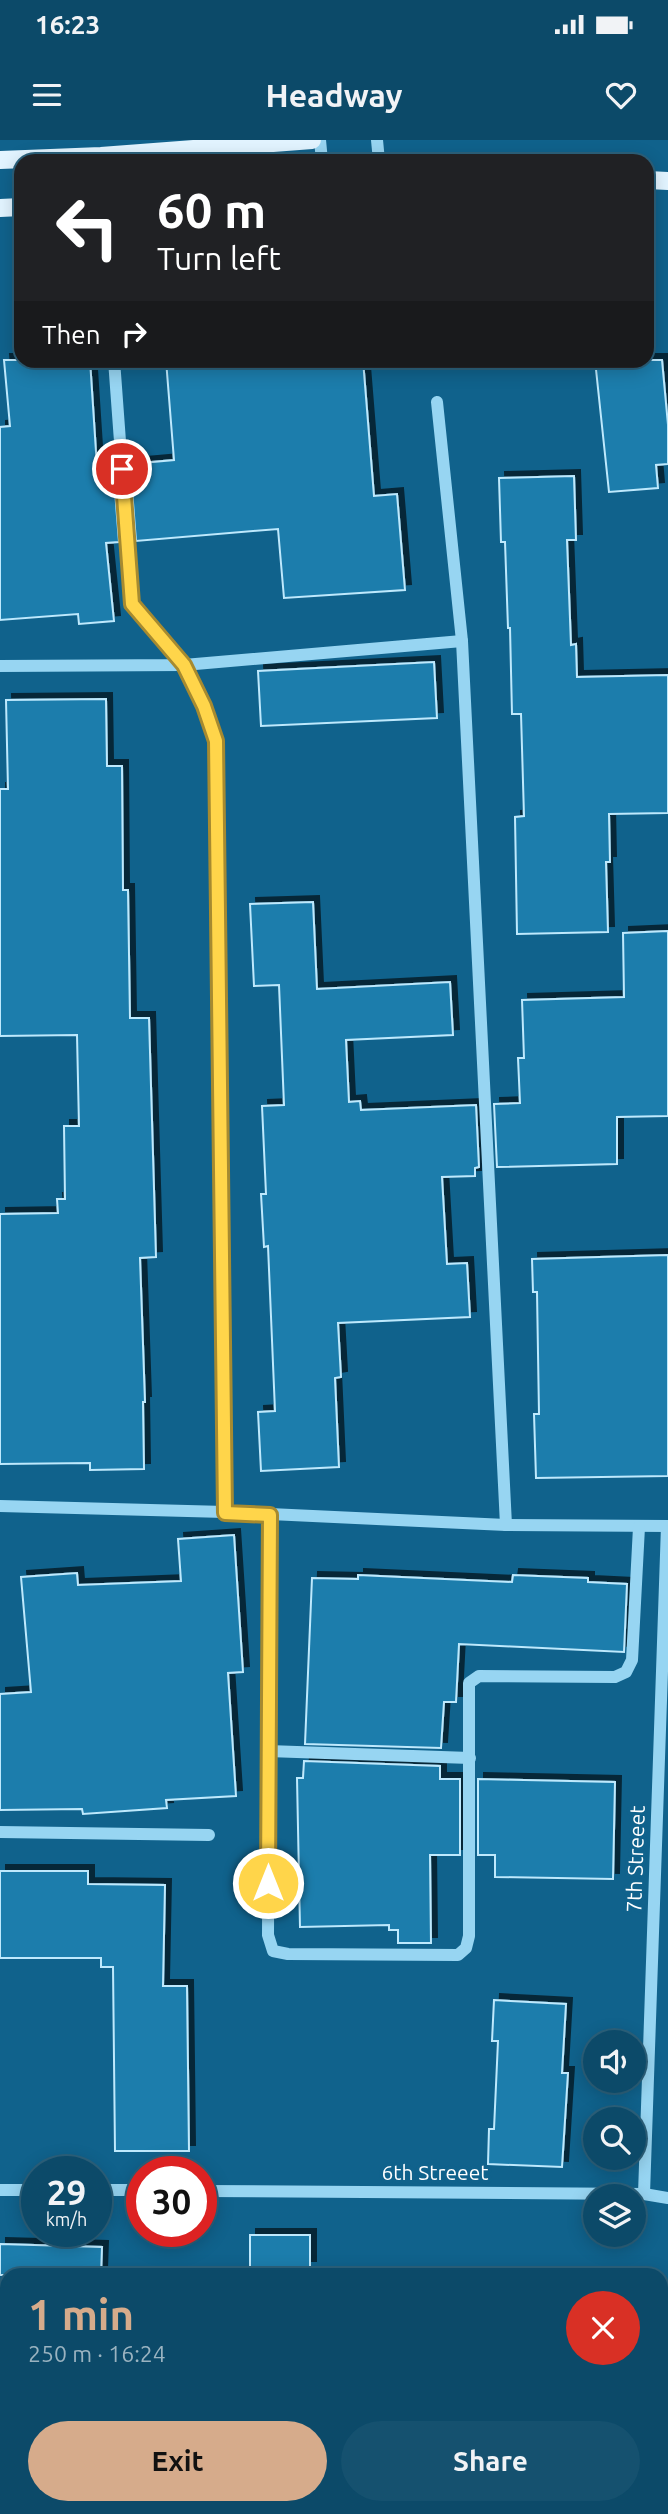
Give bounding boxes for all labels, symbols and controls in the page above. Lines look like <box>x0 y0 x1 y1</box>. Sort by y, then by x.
text: 16:23 <box>35 10 100 39</box>
icon: menu <box>28 76 66 114</box>
icon: heart <box>602 76 640 114</box>
text: Headway <box>265 77 403 113</box>
icon: left <box>42 182 133 273</box>
text: 60 m <box>157 182 266 237</box>
text: Turn left <box>157 240 281 276</box>
icon: right <box>115 315 153 353</box>
text: Then <box>42 320 101 349</box>
pin <box>92 439 152 499</box>
icon: arrive <box>103 450 141 488</box>
street label: 7th Streeet <box>621 1805 649 1913</box>
position arrow <box>231 1846 305 1920</box>
map controls <box>583 2030 646 2247</box>
button: sound <box>583 2030 646 2093</box>
button: search <box>583 2107 646 2170</box>
speed limit sign: 30 <box>126 2156 217 2247</box>
street label: 6th Streeet <box>381 2160 489 2184</box>
text: 29 <box>47 2172 86 2212</box>
button: layers <box>583 2184 646 2247</box>
text: km/h <box>46 2209 87 2229</box>
text: 1 min <box>28 2291 134 2338</box>
button: close <box>566 2291 640 2365</box>
text: 250 m · 16:24 <box>28 2341 166 2366</box>
button: Exit <box>28 2421 327 2501</box>
button: Share <box>341 2421 640 2501</box>

